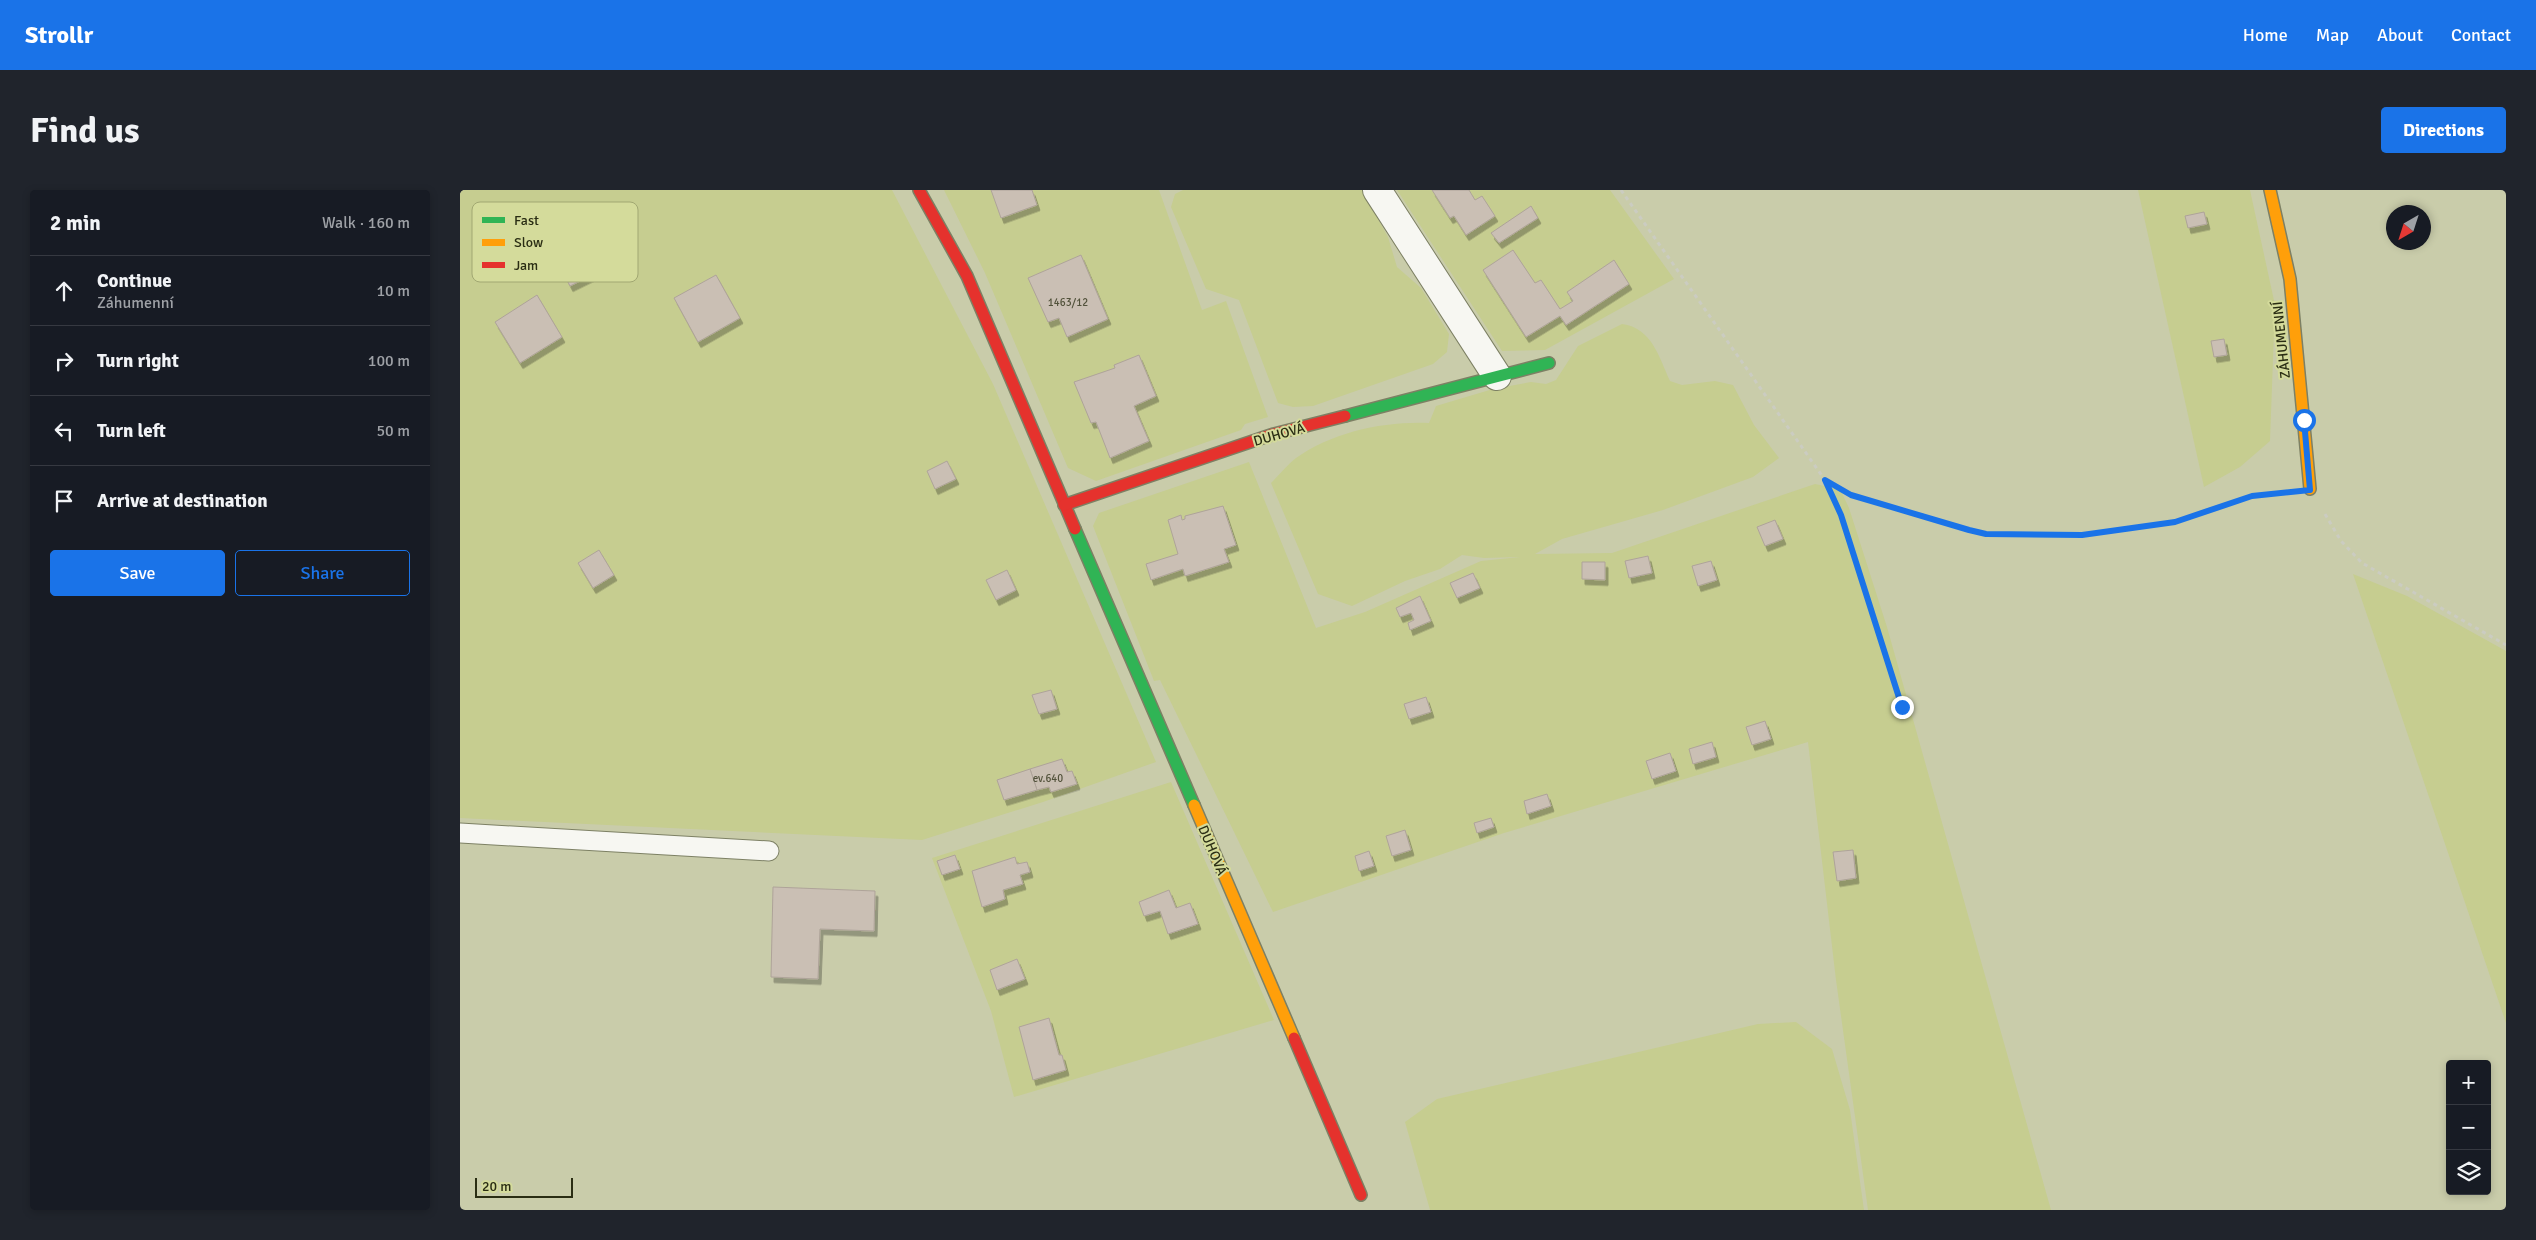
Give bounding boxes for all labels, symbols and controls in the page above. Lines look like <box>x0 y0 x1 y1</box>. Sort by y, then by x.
text: Strollr <box>25 20 93 50</box>
text: Home <box>2243 24 2288 46</box>
text: Map <box>2316 24 2349 46</box>
text: About <box>2377 24 2423 46</box>
text: Contact <box>2451 24 2511 46</box>
button: Directions <box>2381 107 2506 153</box>
text: Find us <box>30 109 140 152</box>
legend <box>472 202 638 282</box>
north arrow <box>2386 205 2431 250</box>
text: 2 min <box>50 210 101 236</box>
text: Fast <box>514 212 539 229</box>
text: Walk · 160 m <box>322 213 410 233</box>
text: Slow <box>514 234 543 251</box>
text: Jam <box>514 257 538 274</box>
text: Continue <box>97 269 172 293</box>
icon: ahead <box>50 277 78 305</box>
text: 10 m <box>376 281 410 301</box>
text: Záhumenní <box>97 293 174 313</box>
house number: 1463/12 <box>1048 296 1088 309</box>
street label: ZÁHUMENNÍ <box>2269 300 2294 379</box>
icon: right <box>50 347 78 375</box>
text: Turn right <box>97 349 179 373</box>
text: 100 m <box>368 351 410 371</box>
route start <box>2293 409 2316 432</box>
icon: left <box>50 417 78 445</box>
text: Turn left <box>97 419 166 443</box>
street label: DUHOVÁ <box>1251 419 1307 450</box>
text: 50 m <box>376 421 410 441</box>
icon: arrive <box>50 487 78 515</box>
text: Arrive at destination <box>97 489 268 513</box>
button: Save <box>50 550 225 596</box>
button: Share <box>235 550 410 596</box>
route end <box>1891 696 1914 719</box>
house number: ev.640 <box>1033 772 1063 785</box>
street label: DUHOVÁ <box>1194 823 1231 878</box>
map controls <box>2446 1060 2491 1195</box>
button: + <box>2446 1060 2491 1105</box>
button: − <box>2446 1105 2491 1150</box>
button: layers <box>2446 1150 2491 1195</box>
scale bar <box>475 1175 572 1198</box>
text: 20 m <box>482 1178 511 1195</box>

